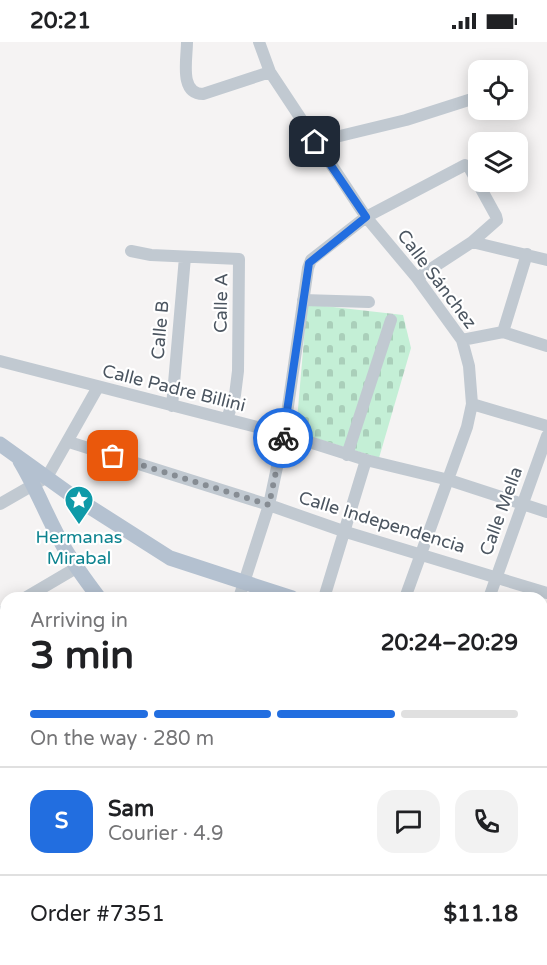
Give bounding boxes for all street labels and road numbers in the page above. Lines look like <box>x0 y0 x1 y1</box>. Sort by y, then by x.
street label: Calle Sánchez <box>393 225 481 333</box>
street label: Calle A <box>209 273 233 333</box>
street label: Calle B <box>146 300 174 360</box>
street label: Calle Padre Billini <box>100 360 248 416</box>
street label: Calle Mella <box>475 464 527 558</box>
street label: Calle Independencia <box>296 486 468 558</box>

